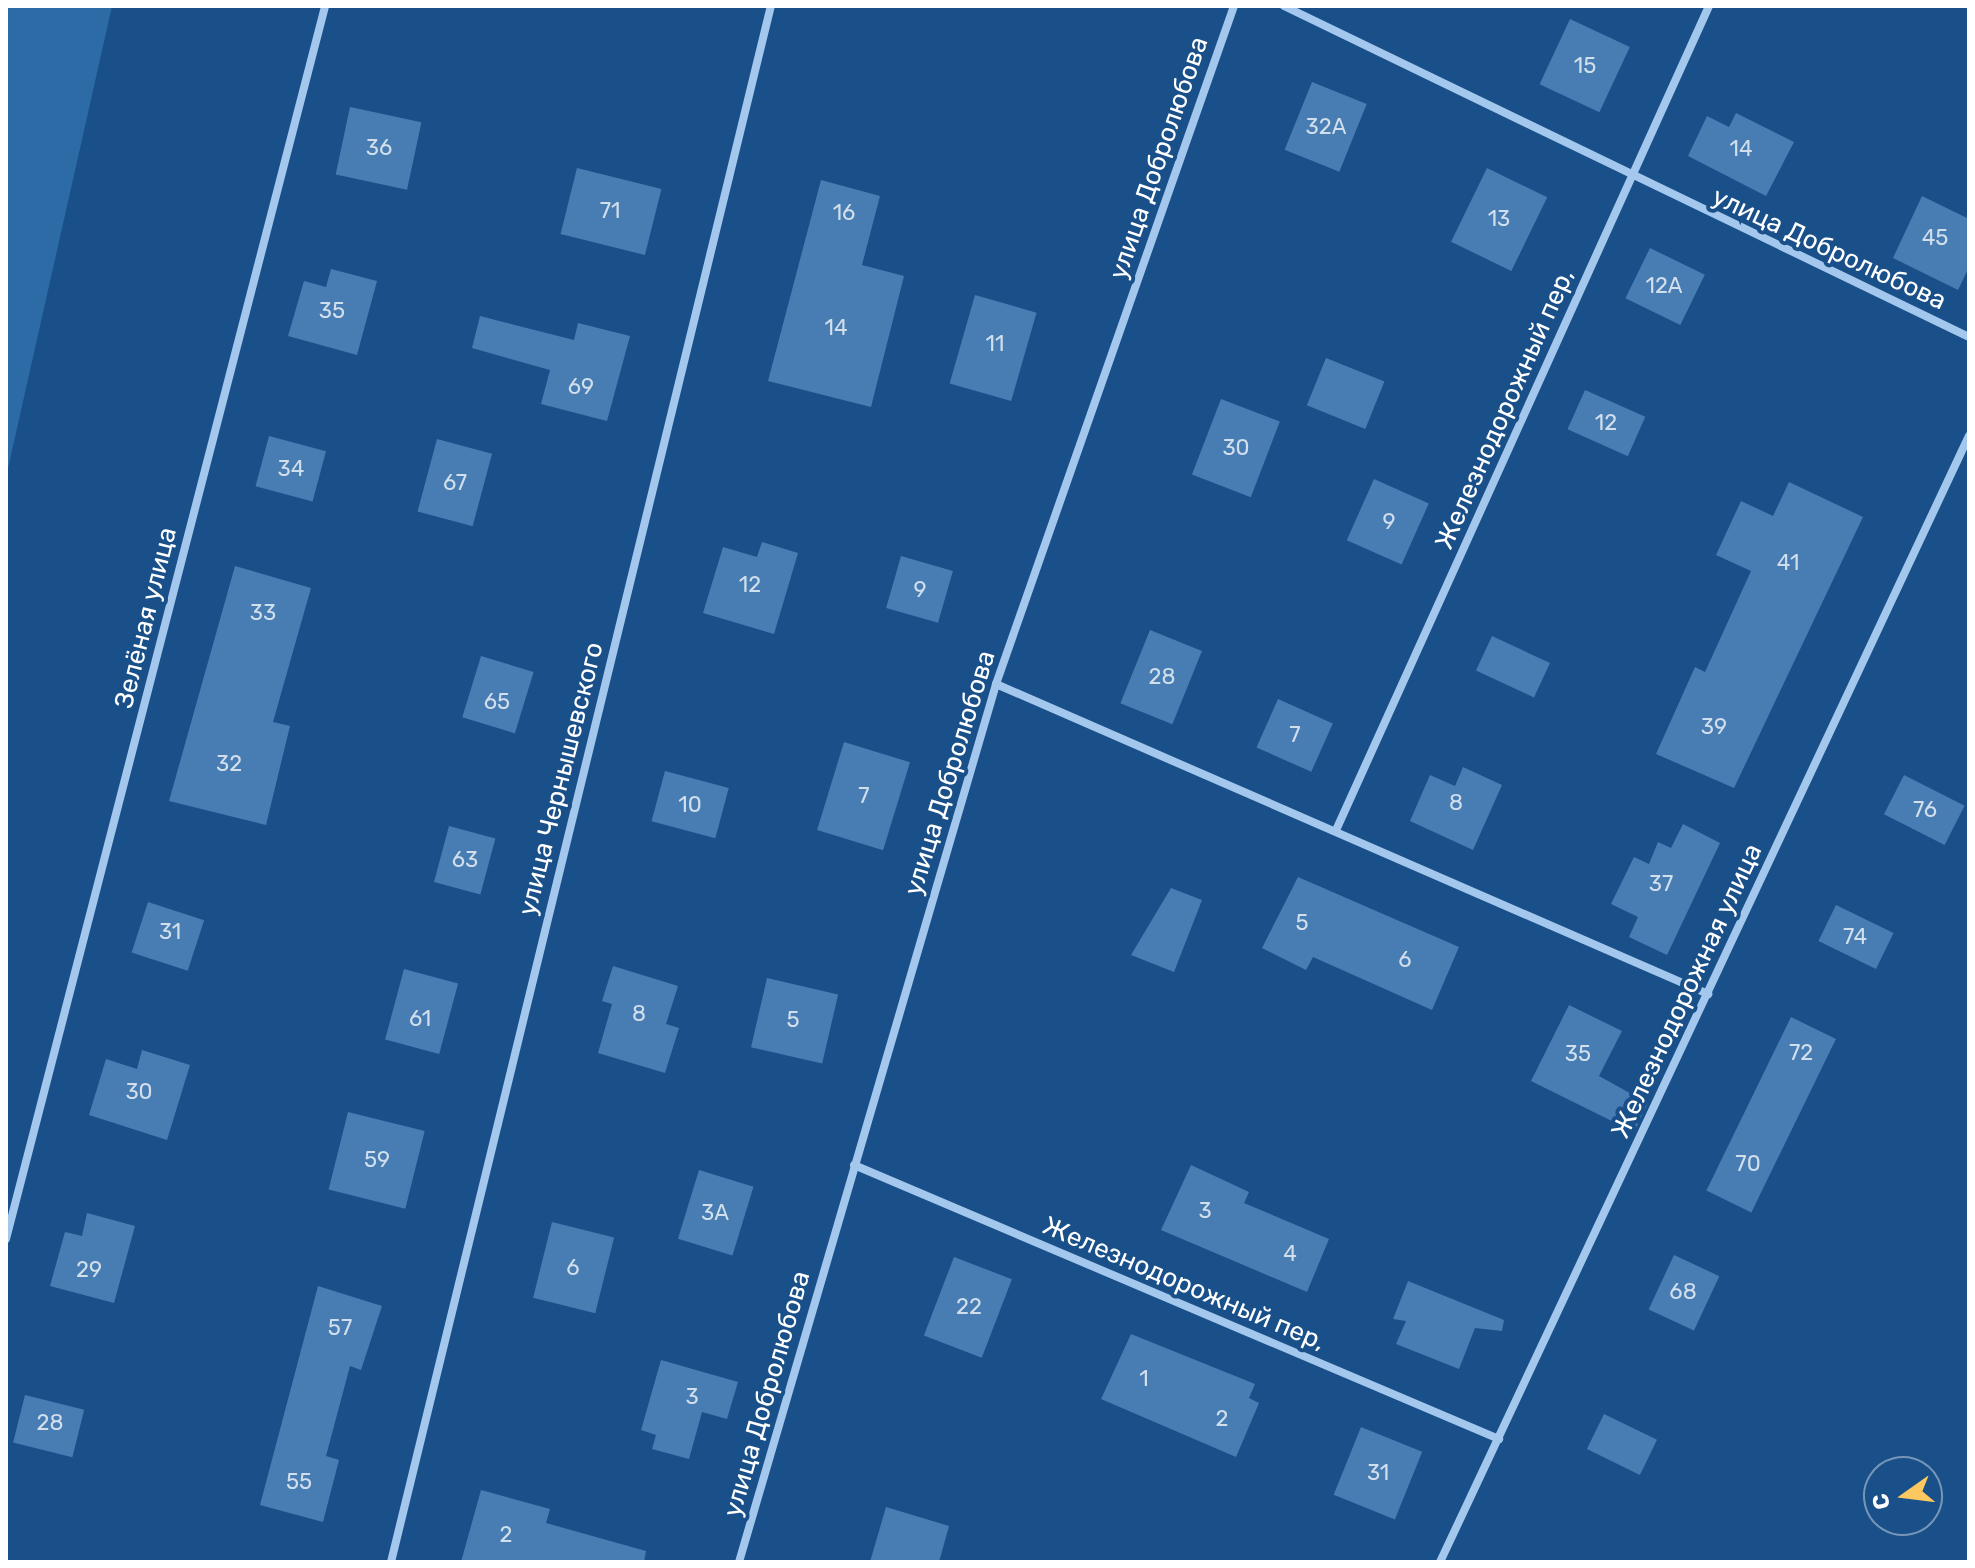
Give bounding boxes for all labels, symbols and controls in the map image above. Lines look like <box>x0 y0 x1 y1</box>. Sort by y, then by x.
street label: улица Добролюбова <box>1103 33 1215 283</box>
house number: 15 <box>1574 53 1596 79</box>
house number: 32А <box>1306 114 1346 140</box>
house number: 36 <box>366 135 392 161</box>
house number: 14 <box>1729 136 1753 162</box>
street label: улица Добролюбова <box>1707 181 1951 317</box>
house number: 71 <box>600 198 620 224</box>
house number: 16 <box>833 200 855 226</box>
house number: 13 <box>1488 206 1510 232</box>
house number: 45 <box>1922 225 1948 251</box>
street label: Железнодорожный пер, <box>1429 264 1581 554</box>
house number: 12А <box>1645 273 1683 299</box>
house number: 35 <box>319 298 345 324</box>
house number: 14 <box>824 315 848 341</box>
house number: 11 <box>986 331 1004 357</box>
house number: 69 <box>568 374 594 400</box>
house number: 12 <box>1595 410 1617 436</box>
house number: 30 <box>1222 435 1250 461</box>
house number: 34 <box>278 456 304 482</box>
house number: 67 <box>443 470 467 496</box>
house number: 9 <box>1382 509 1396 535</box>
street label: Зелёная улица <box>108 524 184 712</box>
house number: 41 <box>1777 550 1799 576</box>
house number: 12 <box>739 572 761 598</box>
house number: 9 <box>913 577 927 603</box>
house number: 33 <box>250 600 276 626</box>
street label: улица Чернышевского <box>512 639 610 919</box>
street label: улица Добролюбова <box>898 647 1002 899</box>
house number: 28 <box>1149 664 1175 690</box>
house number: 65 <box>484 689 510 715</box>
house number: 39 <box>1701 714 1727 740</box>
house number: 7 <box>1289 722 1301 748</box>
house number: 32 <box>216 751 242 777</box>
house number: 7 <box>858 783 870 809</box>
house number: 8 <box>1449 790 1463 816</box>
house number: 10 <box>678 792 702 818</box>
house number: 76 <box>1913 797 1937 823</box>
street label: Железнодорожная улица <box>1605 839 1769 1143</box>
house number: 63 <box>452 847 478 873</box>
house number: 37 <box>1649 871 1673 897</box>
house number: 5 <box>1295 910 1309 936</box>
house number: 31 <box>159 919 181 945</box>
house number: 74 <box>1843 924 1867 950</box>
house number: 6 <box>1398 947 1412 973</box>
house number: 8 <box>632 1001 646 1027</box>
house number: 61 <box>409 1006 431 1032</box>
house number: 5 <box>786 1007 800 1033</box>
house number: 72 <box>1789 1040 1813 1066</box>
house number: 35 <box>1565 1041 1591 1067</box>
house number: 30 <box>125 1079 153 1105</box>
house number: 59 <box>364 1147 390 1173</box>
house number: 70 <box>1735 1151 1761 1177</box>
house number: 3 <box>1198 1198 1212 1224</box>
house number: 3А <box>701 1200 729 1226</box>
street label: Железнодорожный пер, <box>1038 1210 1330 1358</box>
house number: 4 <box>1283 1241 1297 1267</box>
house number: 6 <box>566 1255 580 1281</box>
house number: 29 <box>76 1257 102 1283</box>
street label: улица Добролюбова <box>717 1267 817 1521</box>
house number: 68 <box>1669 1279 1697 1305</box>
house number: 22 <box>956 1294 982 1320</box>
house number: 57 <box>328 1315 352 1341</box>
house number: 1 <box>1139 1366 1149 1392</box>
house number: 3 <box>685 1384 699 1410</box>
house number: 2 <box>1216 1406 1228 1432</box>
house number: 28 <box>37 1410 63 1436</box>
north arrow <box>1863 1456 1943 1536</box>
house number: 31 <box>1367 1460 1389 1486</box>
house number: 55 <box>286 1469 312 1495</box>
text: С <box>1866 1491 1896 1512</box>
house number: 2 <box>500 1522 512 1548</box>

